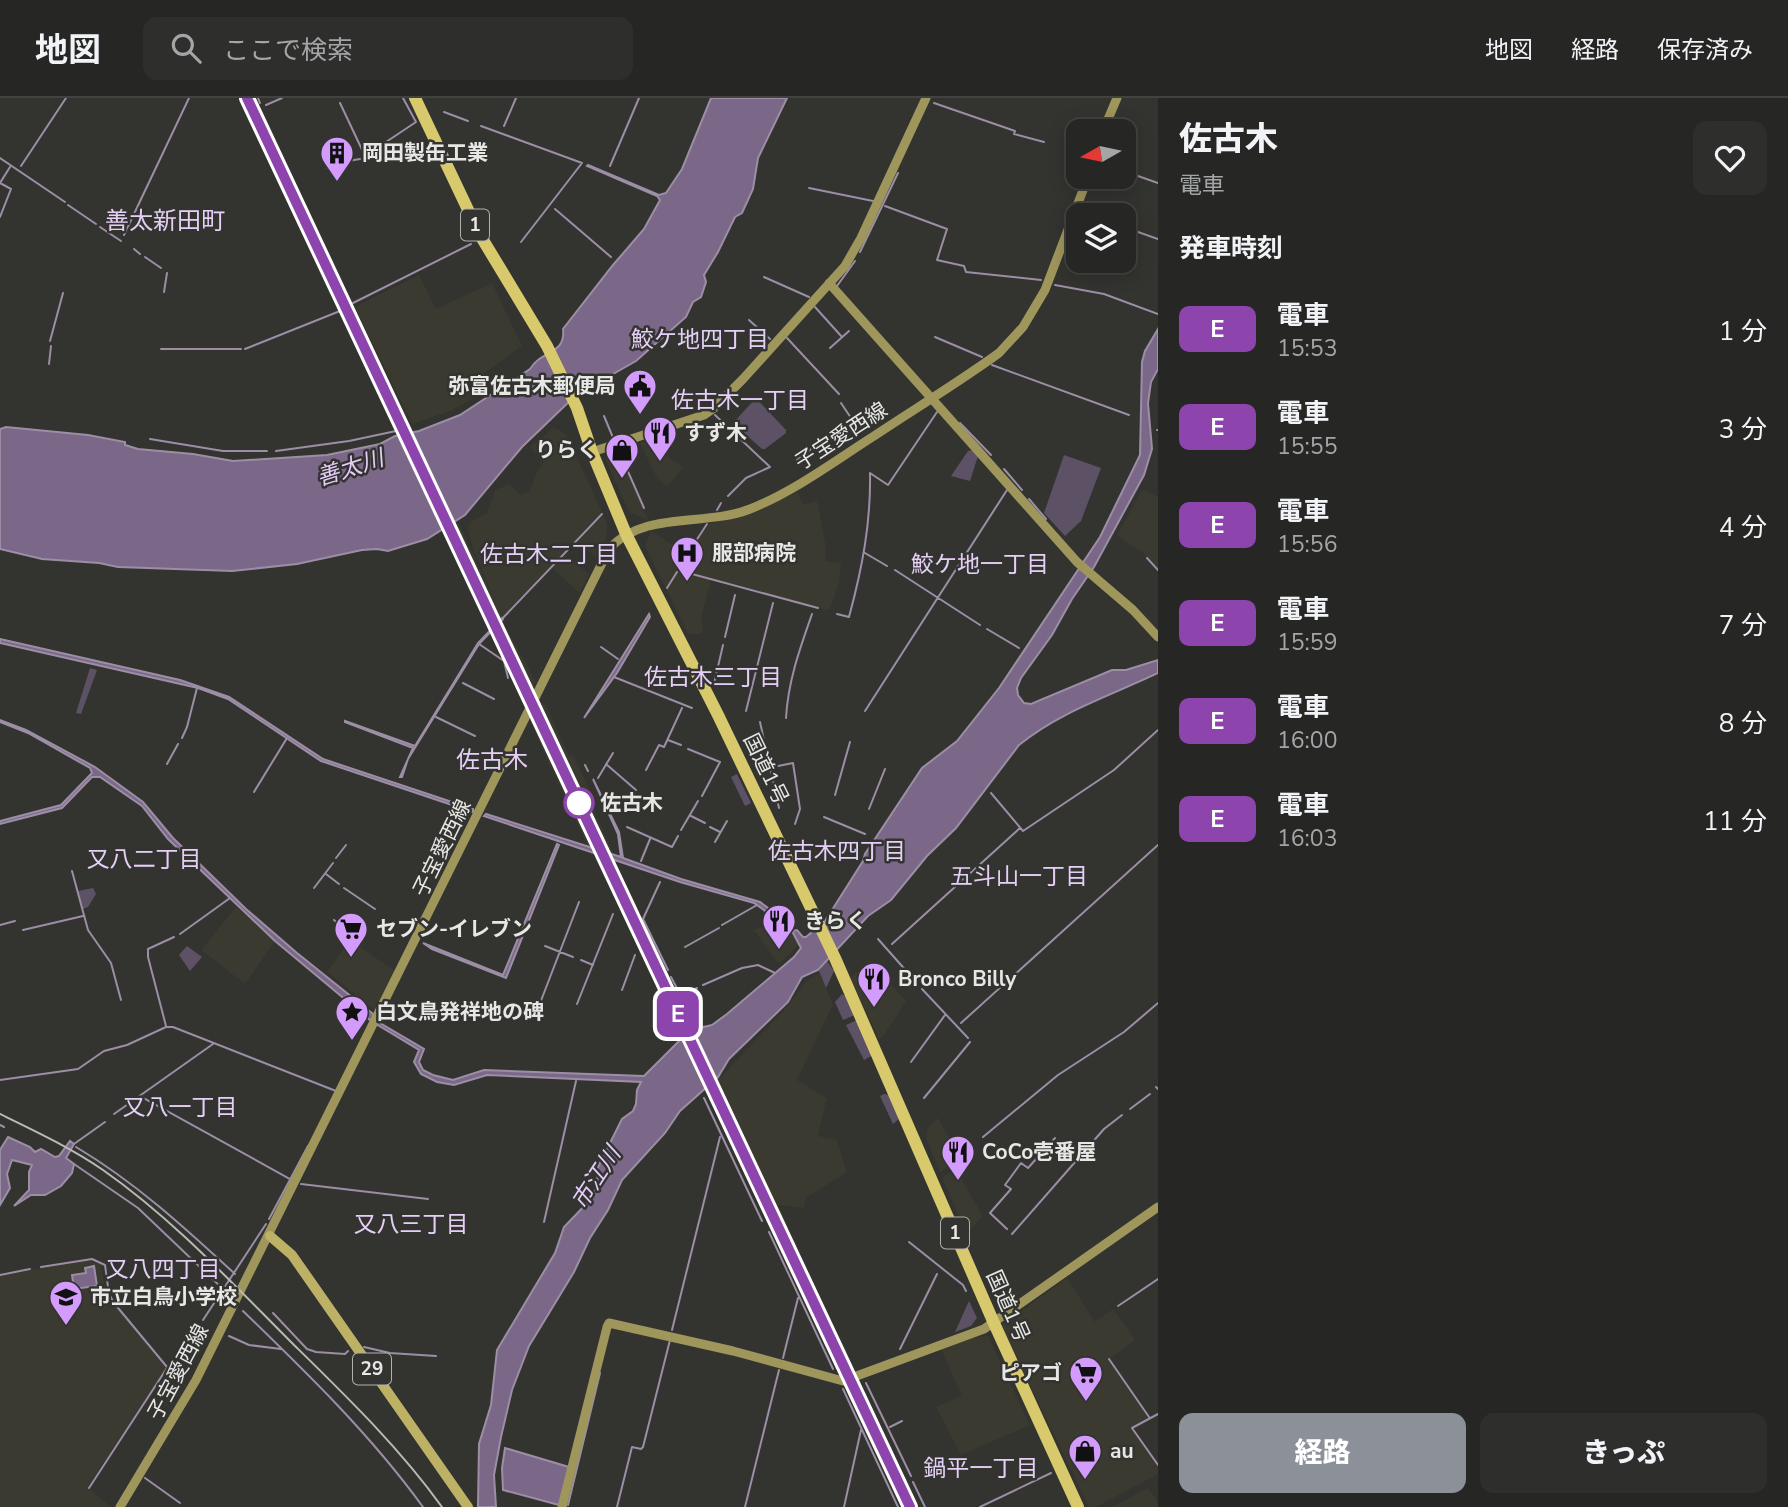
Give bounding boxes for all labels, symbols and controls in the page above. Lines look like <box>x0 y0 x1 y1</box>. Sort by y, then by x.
search box <box>143 17 633 80</box>
text: 地図 <box>35 28 101 73</box>
icon: search <box>167 29 205 67</box>
text: ここで検索 <box>223 33 353 68</box>
text: 地図 <box>1485 34 1533 66</box>
text: 経路 <box>1571 34 1619 66</box>
text: 保存済み <box>1657 34 1753 66</box>
text: 佐古木 <box>1179 117 1278 162</box>
north arrow <box>1066 119 1136 189</box>
map controls <box>1066 119 1136 273</box>
button: heart <box>1693 121 1767 195</box>
building icon: 岡田製缶工業 <box>318 134 356 183</box>
place label: 岡田製缶工業 <box>362 139 488 167</box>
text: 電車 <box>1179 170 1225 201</box>
button: layers <box>1066 203 1136 273</box>
district label: 善太新田町 <box>105 205 225 237</box>
road number: 1 <box>461 209 489 240</box>
text: 発車時刻 <box>1179 231 1283 266</box>
text: 電車 <box>1277 298 1329 333</box>
text: E <box>1210 313 1225 345</box>
text: 1 分 <box>1719 314 1767 349</box>
district label: 鮫ケ地四丁目 <box>631 324 769 355</box>
text: 15:53 <box>1277 333 1337 364</box>
public building icon: 弥富佐古木郵便局 <box>621 367 659 416</box>
place label: 弥富佐古木郵便局 <box>448 372 616 400</box>
district label: 佐古木一丁目 <box>671 385 809 416</box>
street label: 子宝愛西線 <box>789 396 893 476</box>
text: 電車 <box>1277 396 1329 431</box>
text: E <box>1210 411 1225 443</box>
text: 3 分 <box>1719 412 1767 447</box>
restaurant icon: すず木 <box>641 414 679 463</box>
place label: すず木 <box>684 419 747 447</box>
shop icon: りらく <box>603 431 641 480</box>
text: 15:55 <box>1277 431 1337 462</box>
place label: りらく <box>535 436 598 464</box>
water label: 善太川 <box>312 442 390 493</box>
text: 電車 <box>1277 494 1329 529</box>
text: E <box>1210 509 1225 541</box>
text: 4 分 <box>1719 510 1767 545</box>
text: 15:56 <box>1277 529 1337 560</box>
hospital icon: 服部病院 <box>668 534 706 583</box>
district label: 佐古木二丁目 <box>480 539 618 570</box>
place label: 服部病院 <box>712 539 796 567</box>
district label: 鮫ケ地一丁目 <box>911 549 1049 580</box>
text: 電車 <box>1277 592 1329 627</box>
text: E <box>1210 607 1225 639</box>
text: 7 分 <box>1719 608 1767 643</box>
text: 15:59 <box>1277 627 1337 658</box>
district label: 佐古木三丁目 <box>644 662 782 693</box>
text: 電車 <box>1277 690 1329 725</box>
text: E <box>1210 705 1225 737</box>
text: 8 分 <box>1719 706 1767 741</box>
text: 16:00 <box>1277 725 1337 756</box>
street label: 国道1号 <box>737 729 795 809</box>
district label: 佐古木 <box>456 744 528 776</box>
marker: 佐古木 <box>564 788 594 818</box>
text: 電車 <box>1277 788 1329 823</box>
place label: 佐古木 <box>600 789 663 817</box>
street label: 子宝愛西線 <box>406 795 478 901</box>
text: E <box>1210 803 1225 835</box>
text: 11 分 <box>1703 804 1767 839</box>
text: 16:03 <box>1277 823 1337 854</box>
district label: 佐古木四丁目 <box>768 836 906 867</box>
district label: 又八二丁目 <box>87 844 202 875</box>
district label: 五斗山一丁目 <box>950 861 1088 892</box>
restaurant icon: きらく <box>760 902 798 951</box>
place label: きらく <box>804 907 867 935</box>
supermarket icon: セブン-イレブン <box>332 910 370 959</box>
place label: セブン-イレブン <box>376 915 532 943</box>
restaurant icon: Bronco Billy <box>855 960 893 1009</box>
place label: Bronco Billy <box>898 965 1017 993</box>
line badge: E <box>655 991 701 1037</box>
place icon: 白文鳥発祥地の碑 <box>333 993 371 1042</box>
place label: 白文鳥発祥地の碑 <box>376 998 544 1026</box>
text: E <box>671 998 685 1030</box>
district label: 又八一丁目 <box>123 1092 238 1123</box>
restaurant icon: CoCo壱番屋 <box>939 1133 977 1182</box>
water label: 市江川 <box>564 1138 629 1215</box>
place label: CoCo壱番屋 <box>982 1138 1096 1166</box>
district label: 又八三丁目 <box>354 1209 469 1240</box>
road number: 1 <box>941 1218 969 1248</box>
district label: 又八四丁目 <box>106 1254 221 1285</box>
street label: 国道1号 <box>980 1266 1036 1346</box>
school or university icon: 市立白鳥小学校 <box>47 1278 85 1327</box>
place label: 市立白鳥小学校 <box>90 1283 237 1311</box>
street label: 子宝愛西線 <box>141 1319 215 1425</box>
road number: 29 <box>353 1354 391 1385</box>
supermarket icon: ピアゴ <box>1067 1354 1105 1403</box>
place label: ピアゴ <box>999 1359 1062 1387</box>
button: 経路 <box>1179 1413 1466 1493</box>
button: きっぷ <box>1480 1413 1767 1493</box>
shop icon: au <box>1066 1432 1104 1481</box>
place label: au <box>1110 1437 1134 1465</box>
district label: 鍋平一丁目 <box>924 1453 1039 1484</box>

